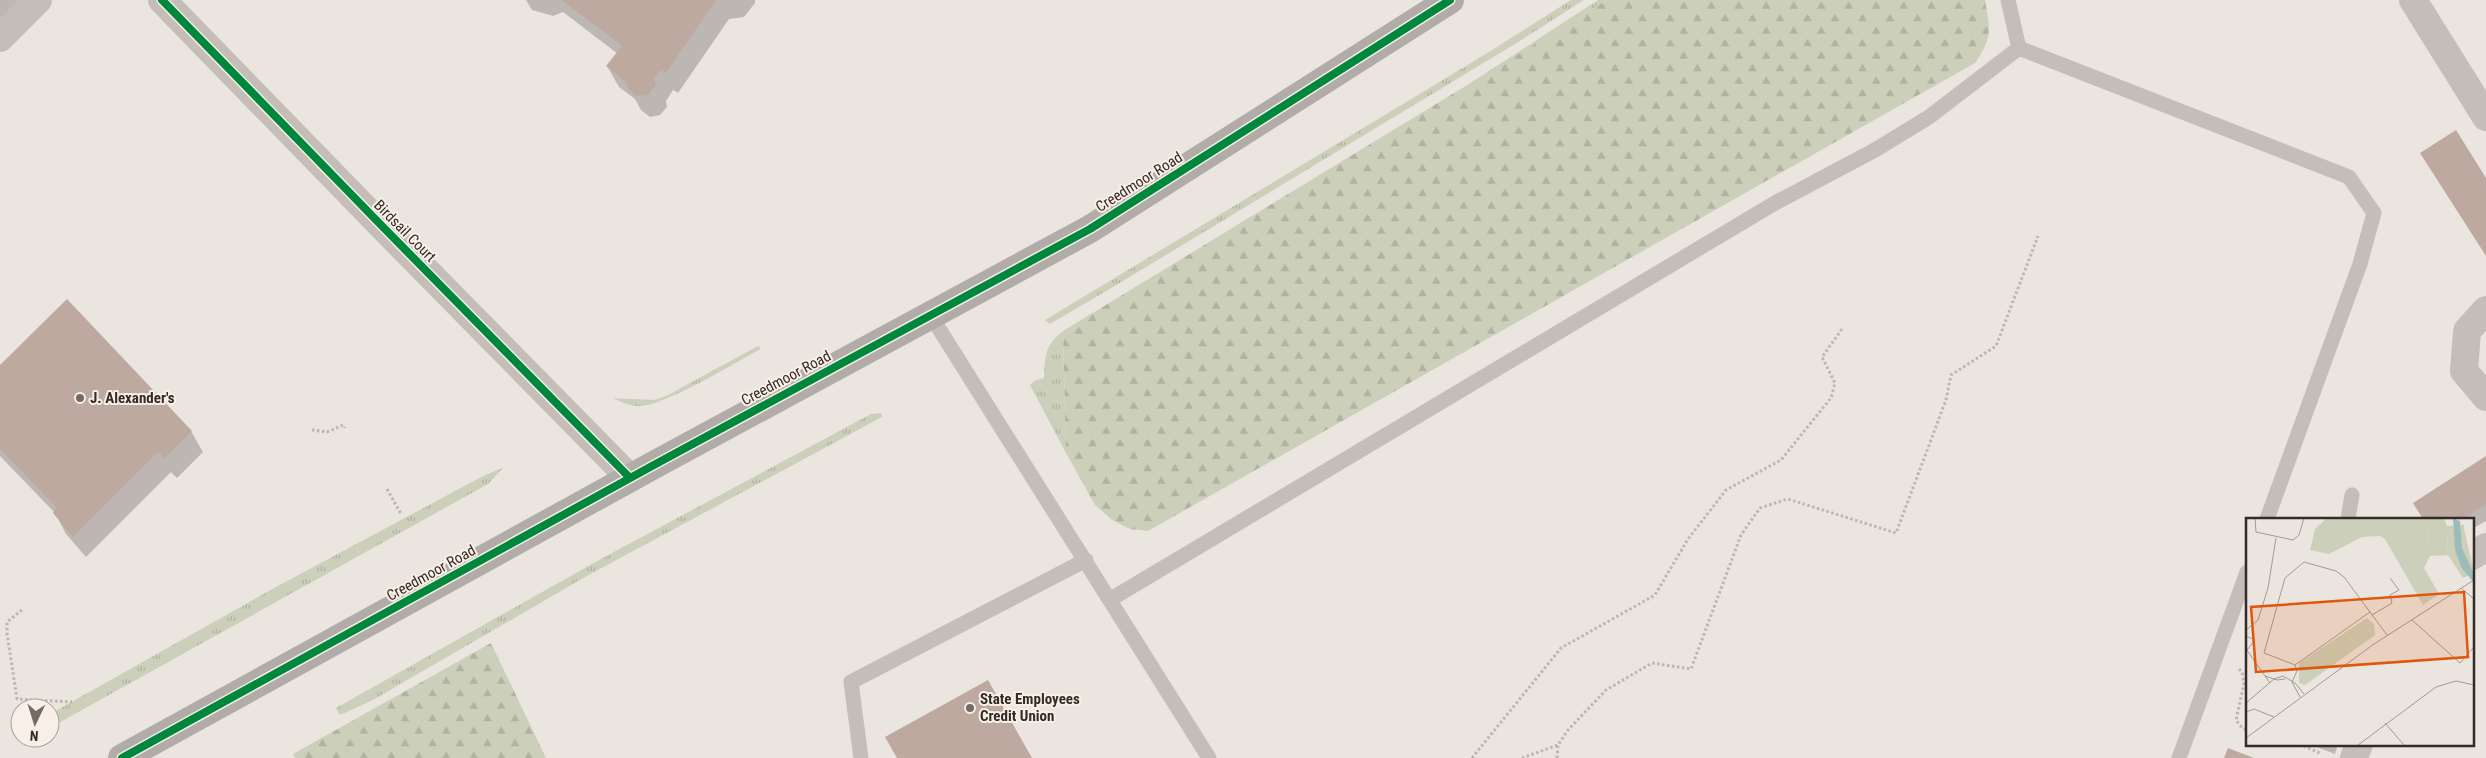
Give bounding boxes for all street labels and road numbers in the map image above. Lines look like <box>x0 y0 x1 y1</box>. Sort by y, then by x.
street label: Creedmoor Road <box>1092 148 1186 216</box>
street label: Birdsail Court <box>370 196 440 266</box>
street label: Creedmoor Road <box>738 347 834 409</box>
street label: Creedmoor Road <box>383 541 479 605</box>

